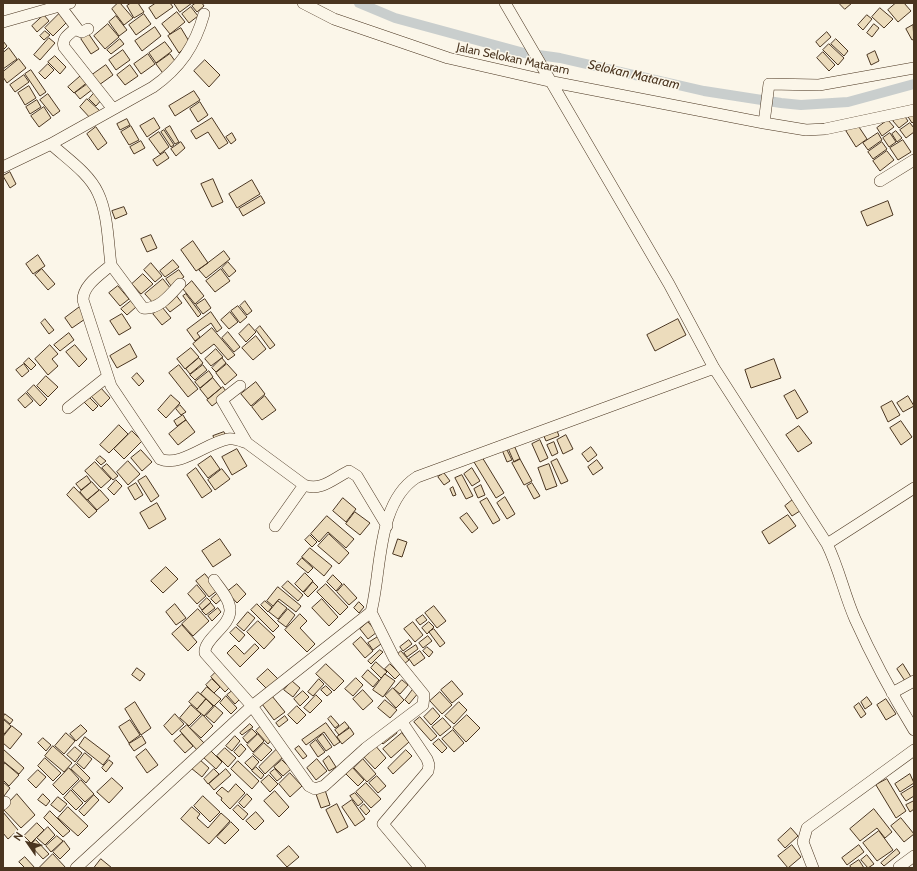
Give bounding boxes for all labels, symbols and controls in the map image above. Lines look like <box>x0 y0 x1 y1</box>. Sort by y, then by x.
street label: Jalan Selokan Mataram <box>455 40 571 78</box>
water label: Selokan Mataram <box>587 57 681 93</box>
north arrow <box>8 823 48 863</box>
text: N <box>10 829 26 843</box>

